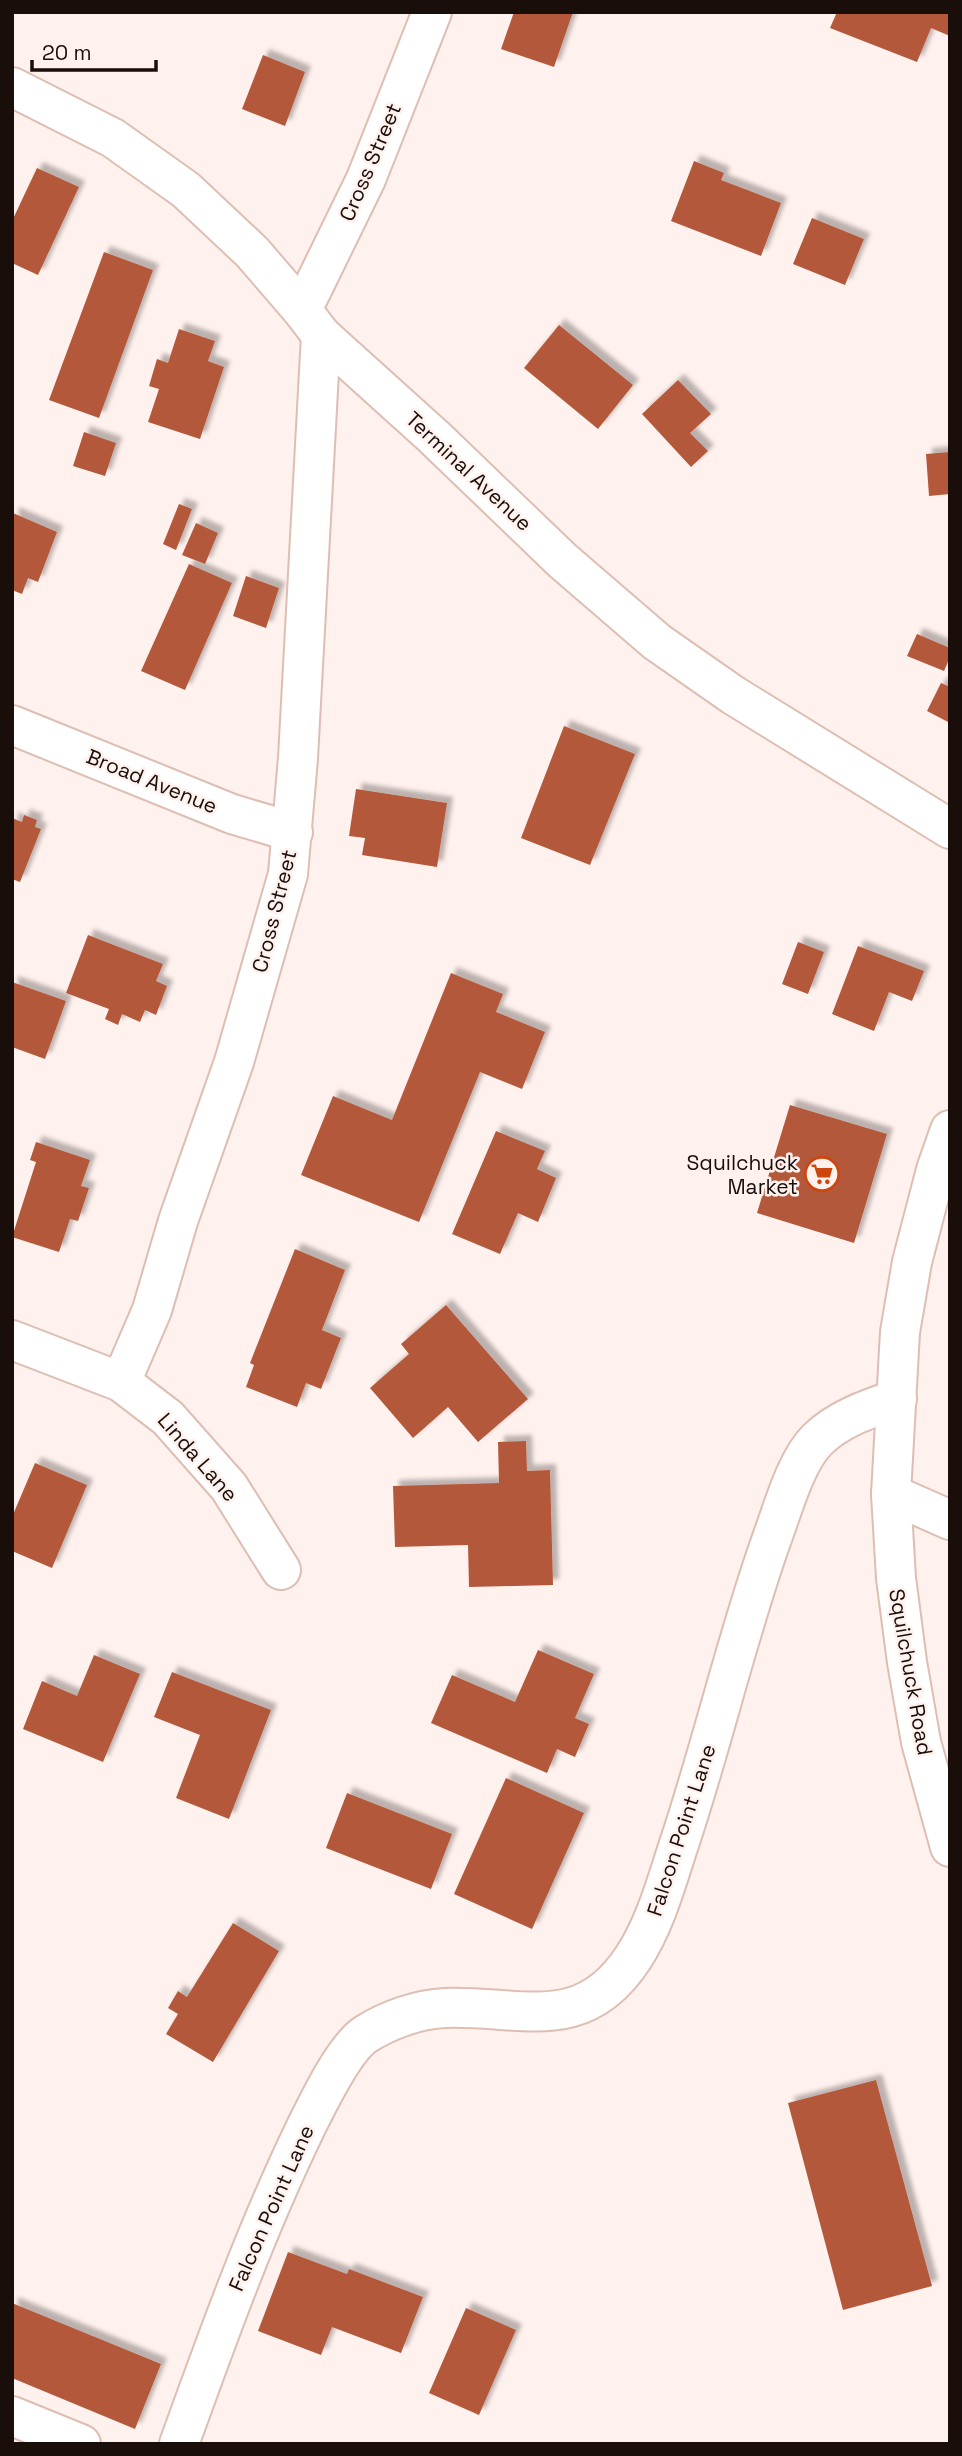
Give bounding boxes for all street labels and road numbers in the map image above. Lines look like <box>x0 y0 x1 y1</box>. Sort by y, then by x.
street label: Cross Street <box>333 99 407 225</box>
street label: Terminal Avenue <box>400 405 538 537</box>
street label: Broad Avenue <box>83 742 221 820</box>
street label: Cross Street <box>246 847 302 975</box>
street label: Linda Lane <box>152 1407 244 1507</box>
street label: Squilchuck Road <box>883 1587 939 1757</box>
street label: Falcon Point Lane <box>640 1741 722 1919</box>
street label: Falcon Point Lane <box>222 2121 320 2295</box>

